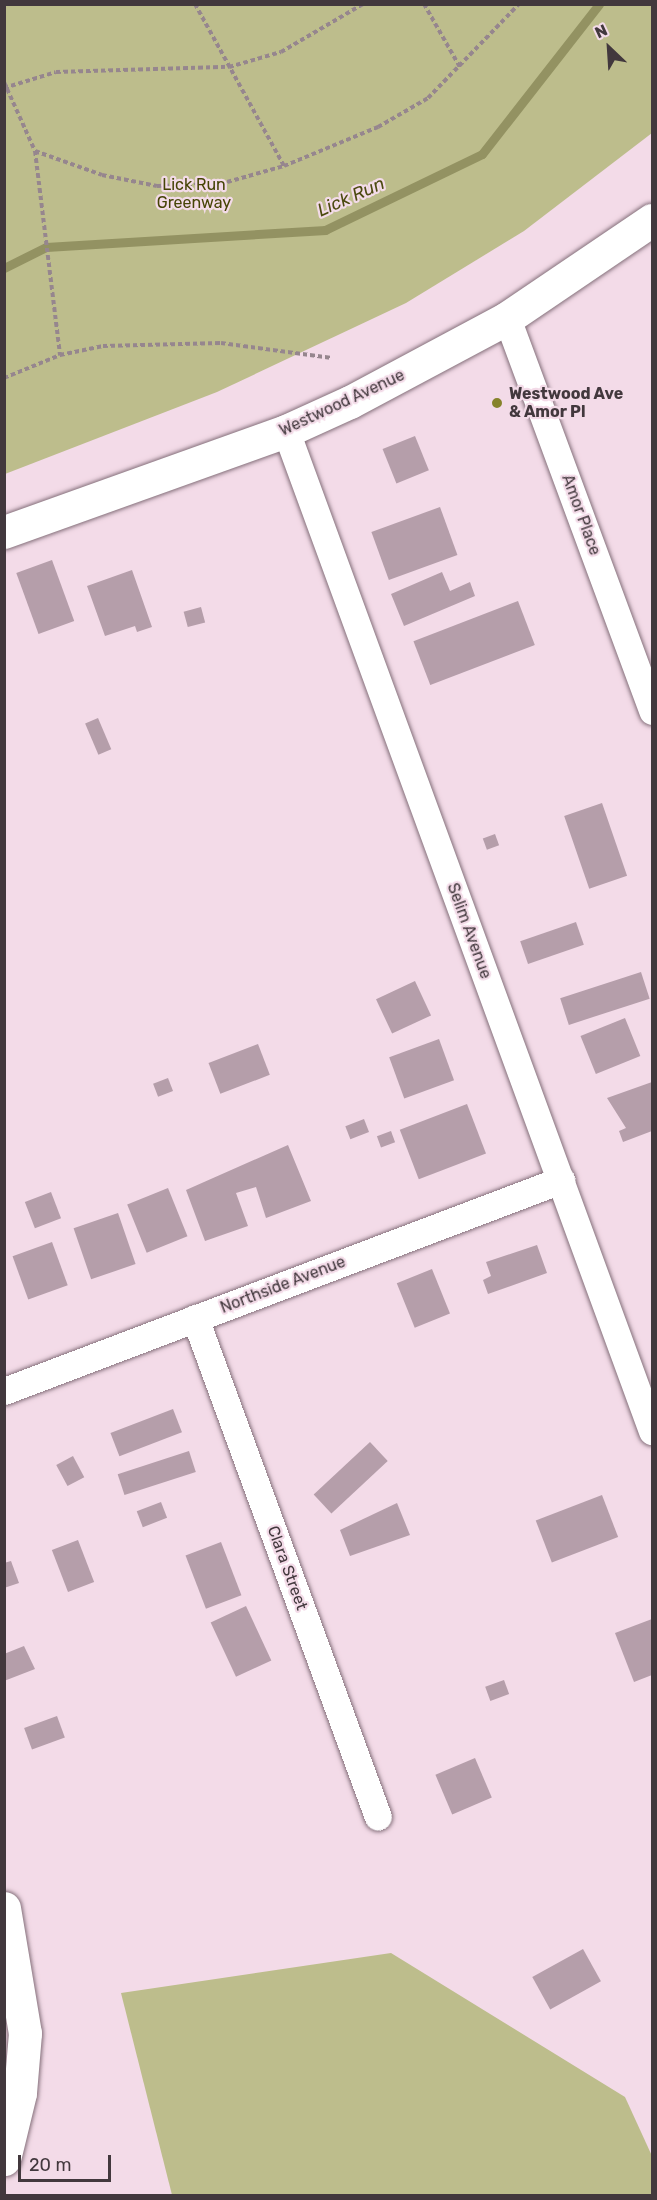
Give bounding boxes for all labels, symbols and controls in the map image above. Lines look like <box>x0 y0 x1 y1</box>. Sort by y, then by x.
north arrow <box>579 18 639 78</box>
text: N <box>592 20 610 42</box>
water label: Lick Run <box>314 173 388 221</box>
park label: Lick Run Greenway <box>157 175 231 213</box>
street label: Westwood Avenue <box>276 365 408 441</box>
place label: Westwood Ave & Amor Pl <box>509 384 624 422</box>
marker: Westwood Ave & Amor Pl <box>490 396 504 410</box>
street label: Amor Place <box>557 472 605 558</box>
street label: Selim Avenue <box>443 880 495 982</box>
street label: Northside Avenue <box>218 1252 348 1318</box>
street label: Clara Street <box>263 1523 311 1613</box>
scale bar <box>21 2143 114 2181</box>
text: 20 m <box>29 2154 71 2176</box>

